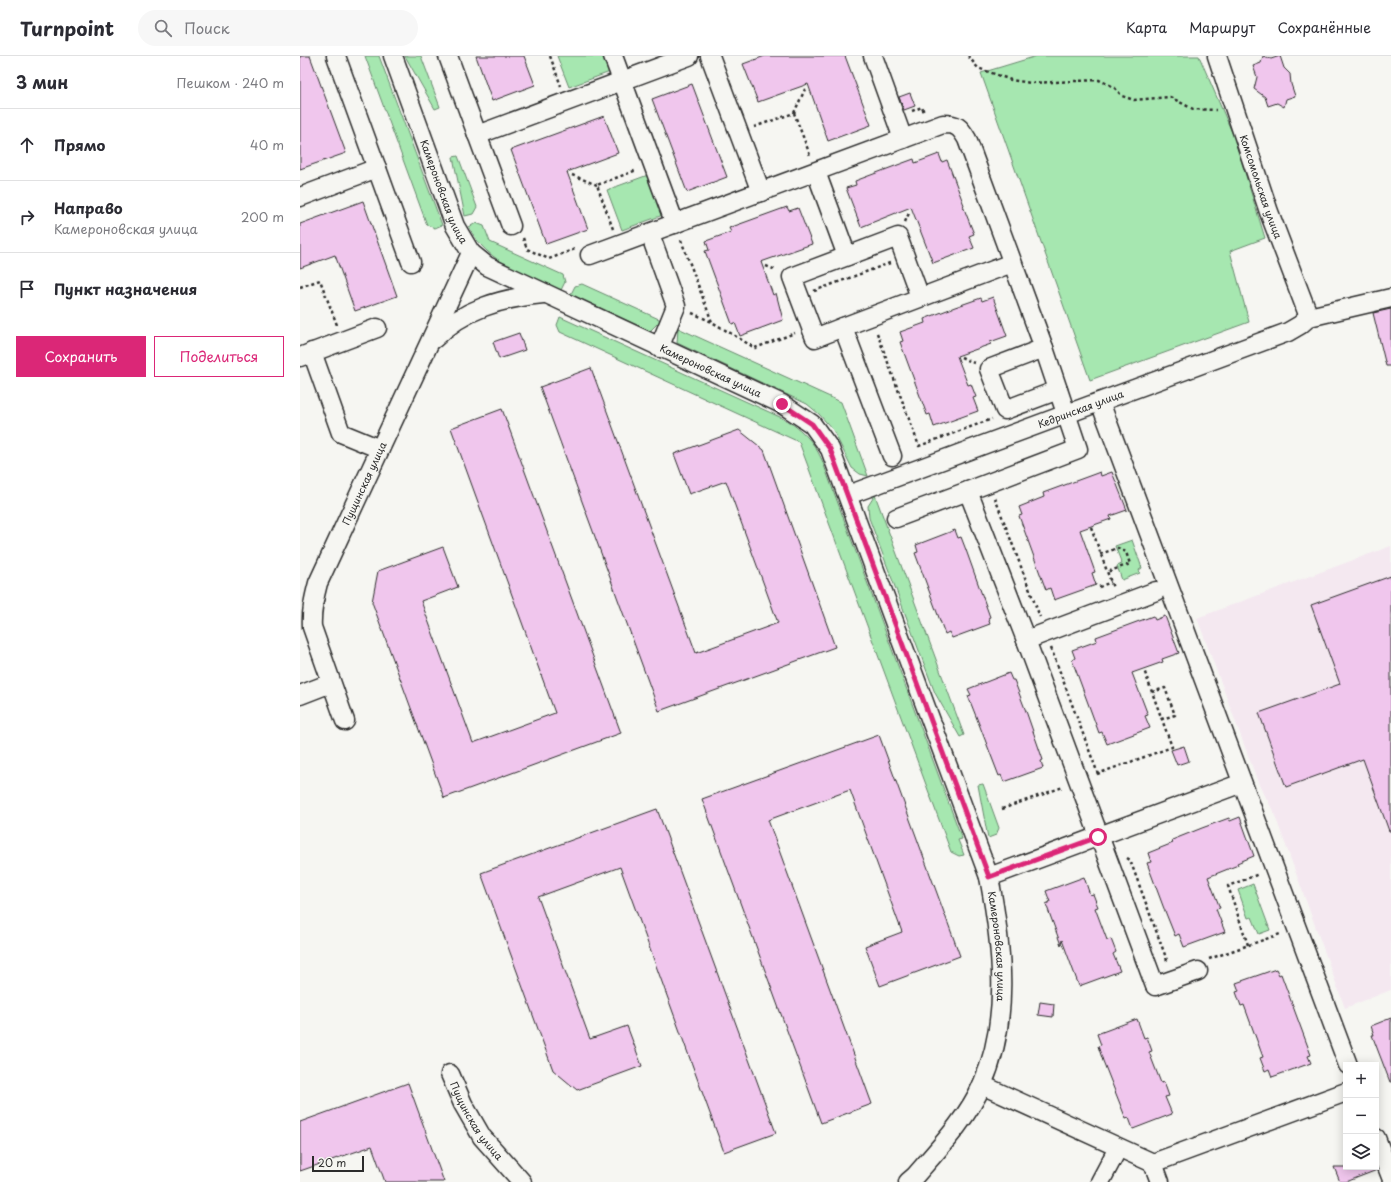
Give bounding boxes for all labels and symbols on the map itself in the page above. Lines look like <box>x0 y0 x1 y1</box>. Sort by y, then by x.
street label: Комсомольская улица <box>1237 133 1287 241</box>
street label: Камероновская улица <box>417 137 472 247</box>
street label: Камероновская улица <box>658 340 765 401</box>
street label: Кедринская улица <box>1035 385 1126 431</box>
route end <box>773 395 791 413</box>
street label: Пущинская улица <box>338 438 390 527</box>
route start <box>1089 828 1107 846</box>
street label: Камероновская улица <box>985 890 1009 1002</box>
street label: Пущинская улица <box>447 1079 507 1163</box>
scale bar <box>312 1154 364 1173</box>

